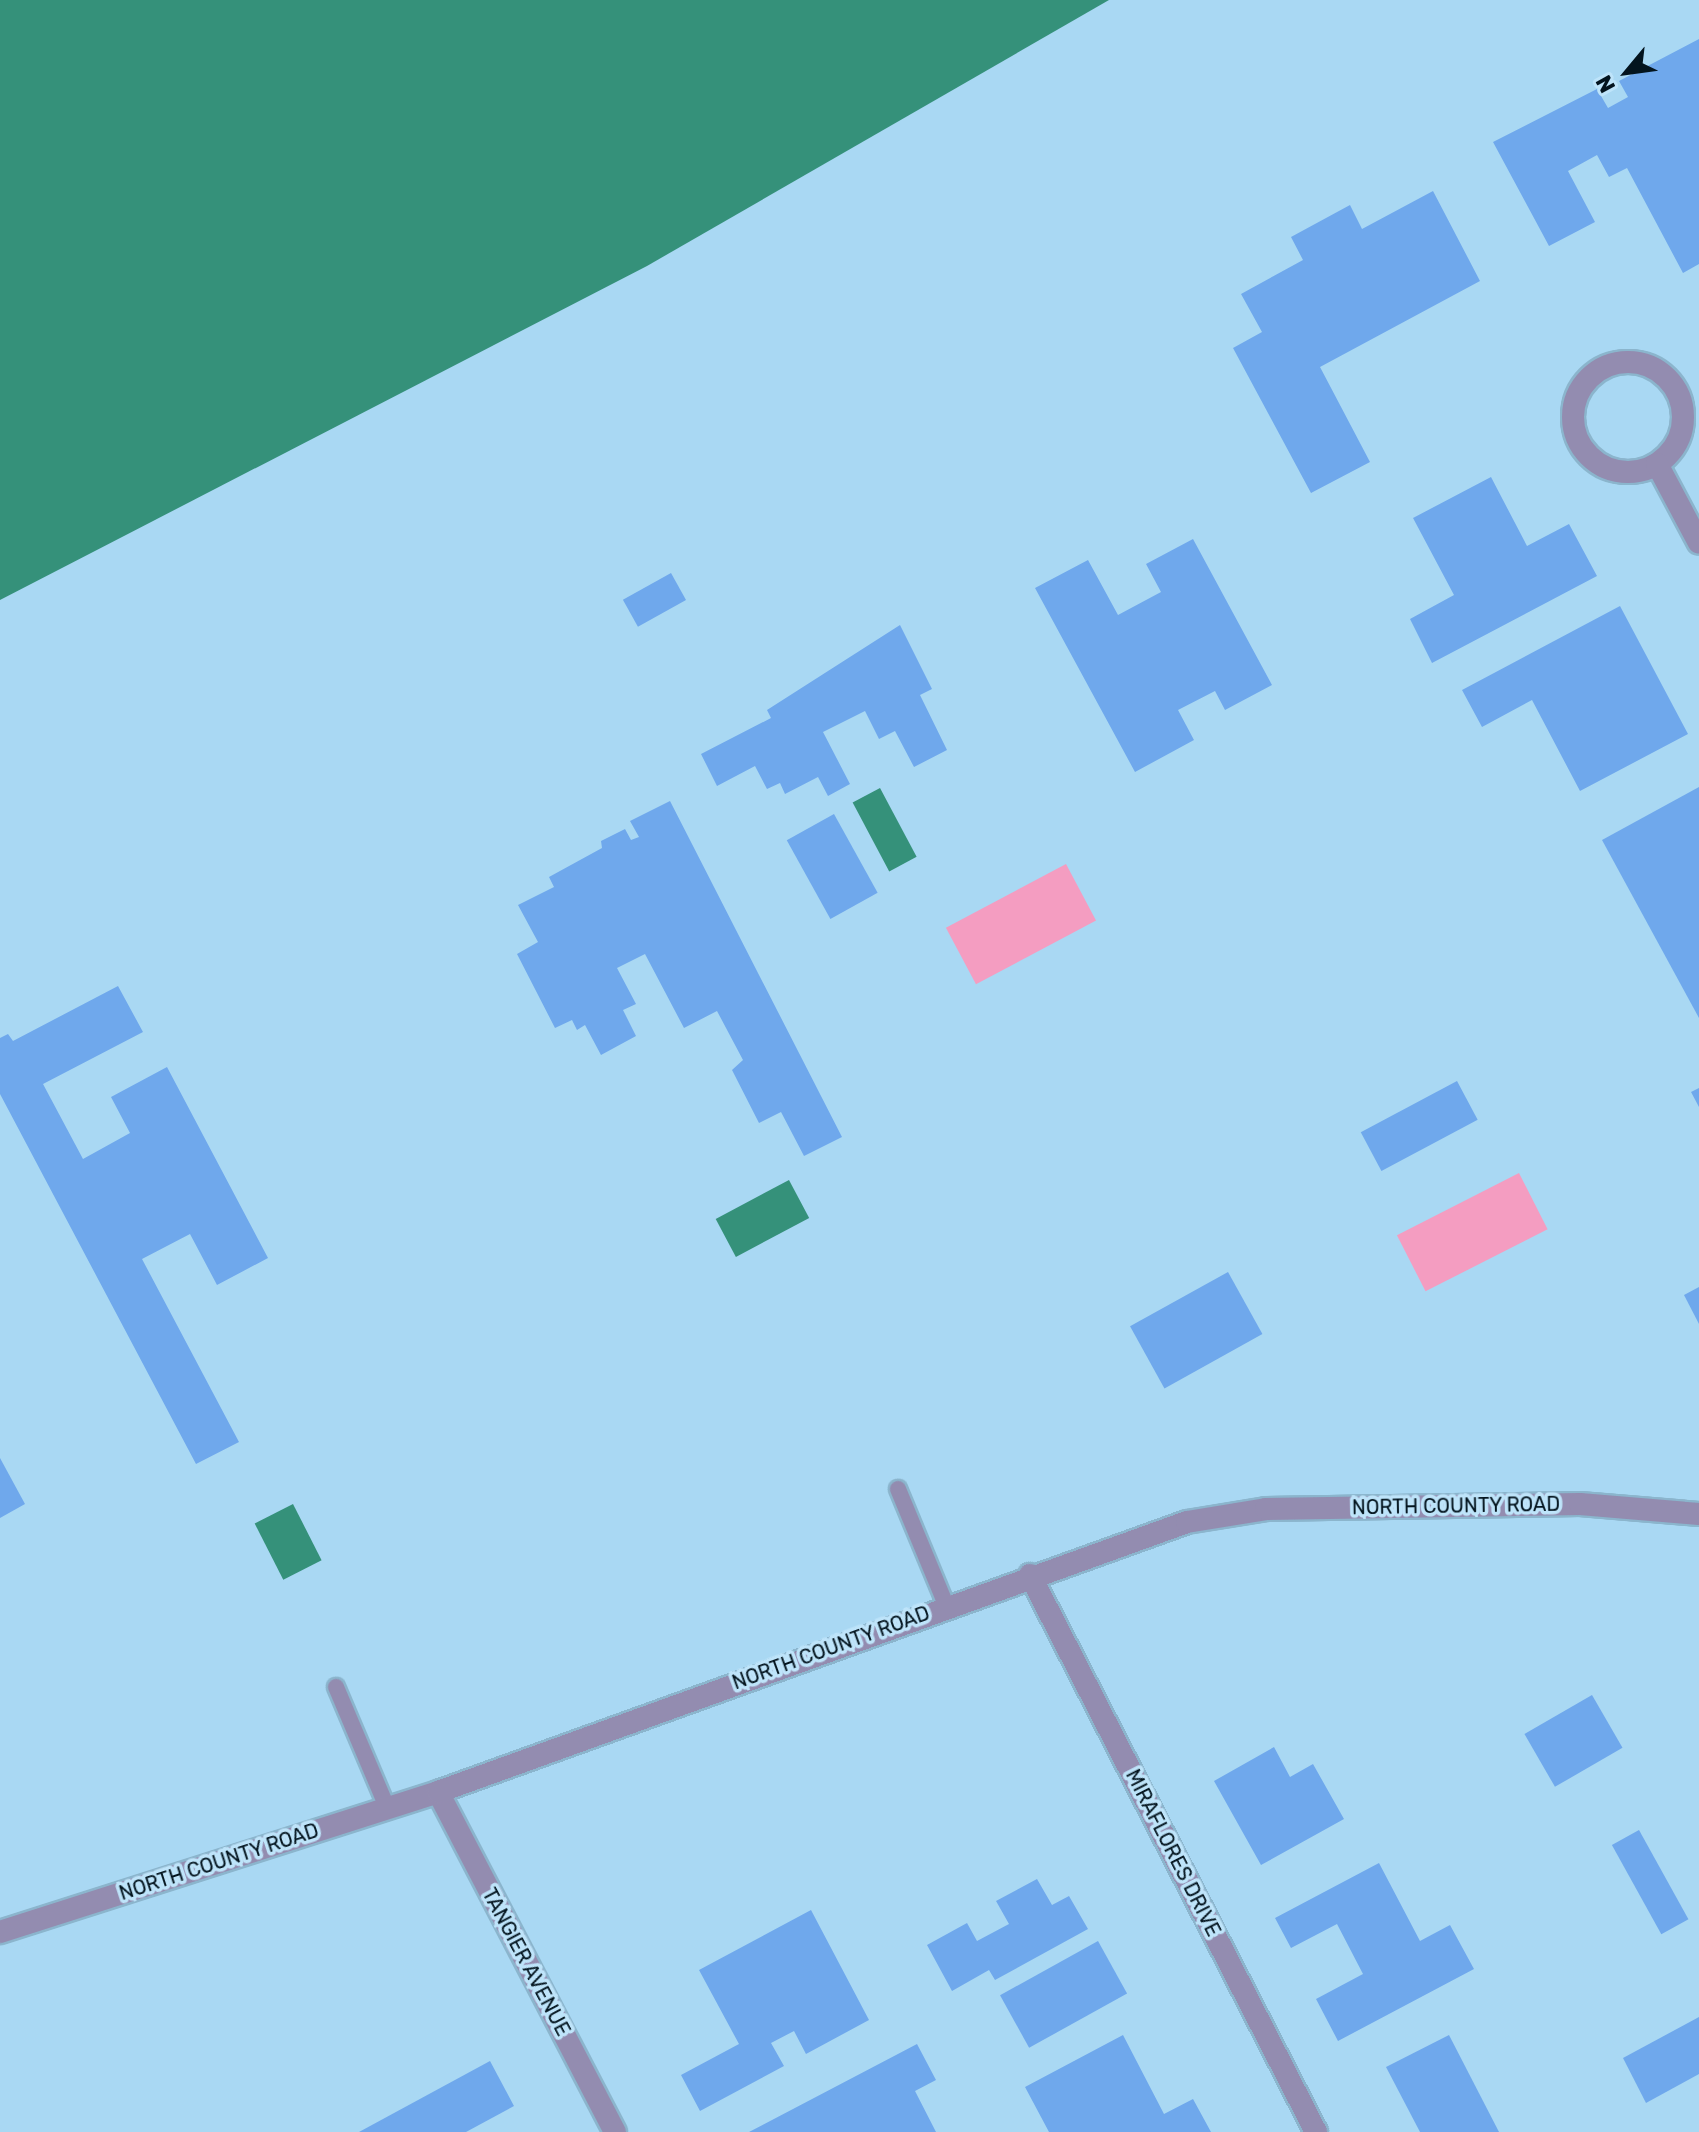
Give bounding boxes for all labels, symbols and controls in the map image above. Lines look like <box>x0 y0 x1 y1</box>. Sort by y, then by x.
north arrow <box>1587 32 1667 112</box>
text: N <box>1590 70 1621 97</box>
street label: NORTH COUNTY ROAD <box>1351 1492 1561 1520</box>
street label: NORTH COUNTY ROAD <box>729 1601 933 1695</box>
street label: MIRAFLORES DRIVE <box>1120 1765 1226 1941</box>
street label: NORTH COUNTY ROAD <box>116 1818 322 1906</box>
street label: TANGIER AVENUE <box>477 1884 575 2040</box>

